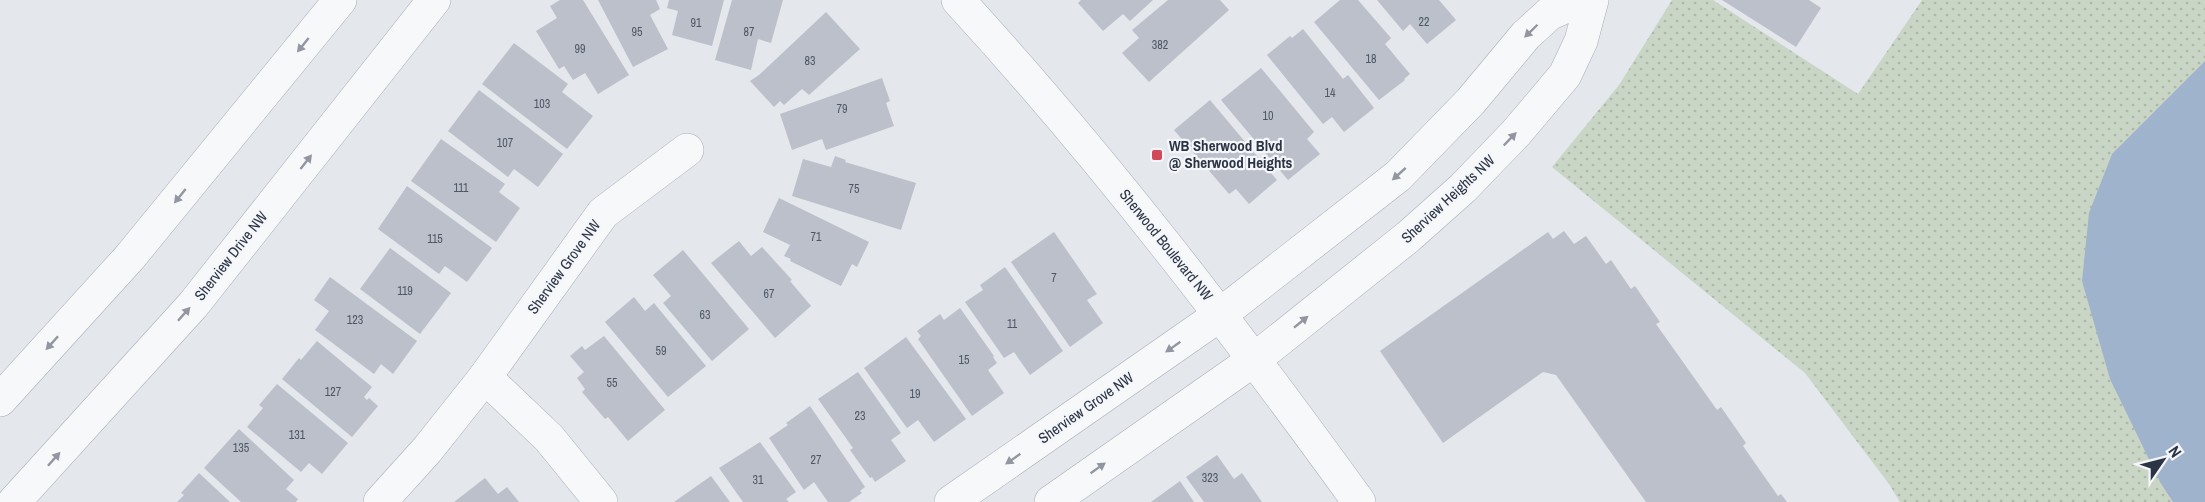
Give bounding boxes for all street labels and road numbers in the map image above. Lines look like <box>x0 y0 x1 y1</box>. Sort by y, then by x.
street label: Sherview Heights NW <box>1396 149 1499 248</box>
street label: Sherwood Boulevard NW <box>1115 184 1218 305</box>
street label: Sherview Drive NW <box>189 206 272 305</box>
street label: Sherview Grove NW <box>522 215 605 318</box>
street label: Sherview Grove NW <box>1034 367 1138 448</box>

